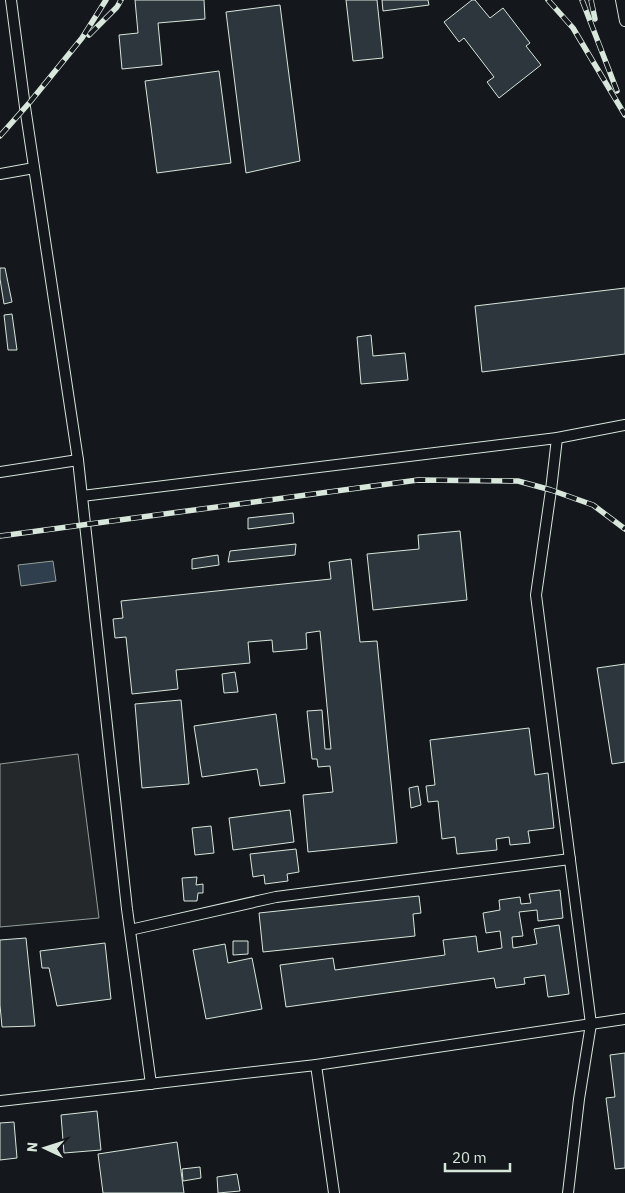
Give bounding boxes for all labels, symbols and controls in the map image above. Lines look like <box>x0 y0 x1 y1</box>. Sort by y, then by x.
north arrow <box>20 1123 70 1173</box>
scale bar <box>445 1140 510 1172</box>
text: N <box>23 1141 41 1153</box>
text: 20 m <box>452 1148 487 1167</box>

